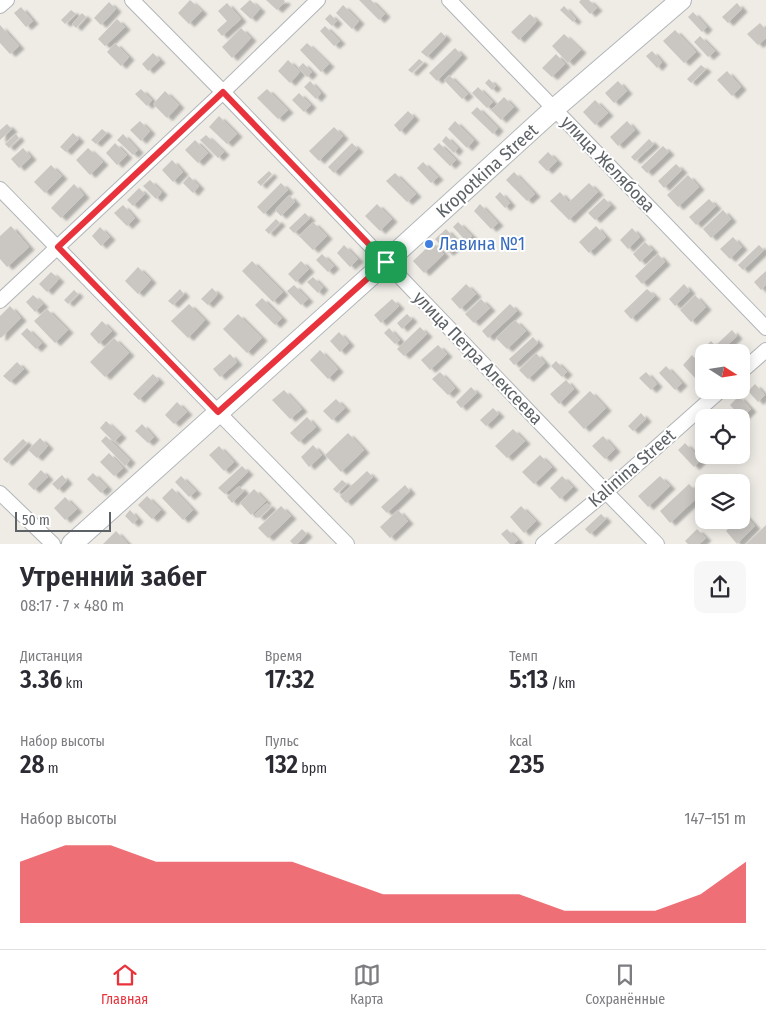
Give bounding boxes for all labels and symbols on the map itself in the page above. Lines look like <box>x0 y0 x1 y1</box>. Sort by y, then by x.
street label: улица Желябова <box>556 111 660 217</box>
street label: Kropotkina Street <box>432 119 543 222</box>
place label: Лавина №1 <box>439 233 525 255</box>
marker: Лавина №1 <box>423 238 435 250</box>
pin <box>365 241 407 283</box>
street label: улица Петра Алексеева <box>409 287 548 429</box>
north arrow <box>695 344 750 399</box>
street label: Kalinina Street <box>584 424 680 512</box>
scale bar <box>15 509 111 532</box>

